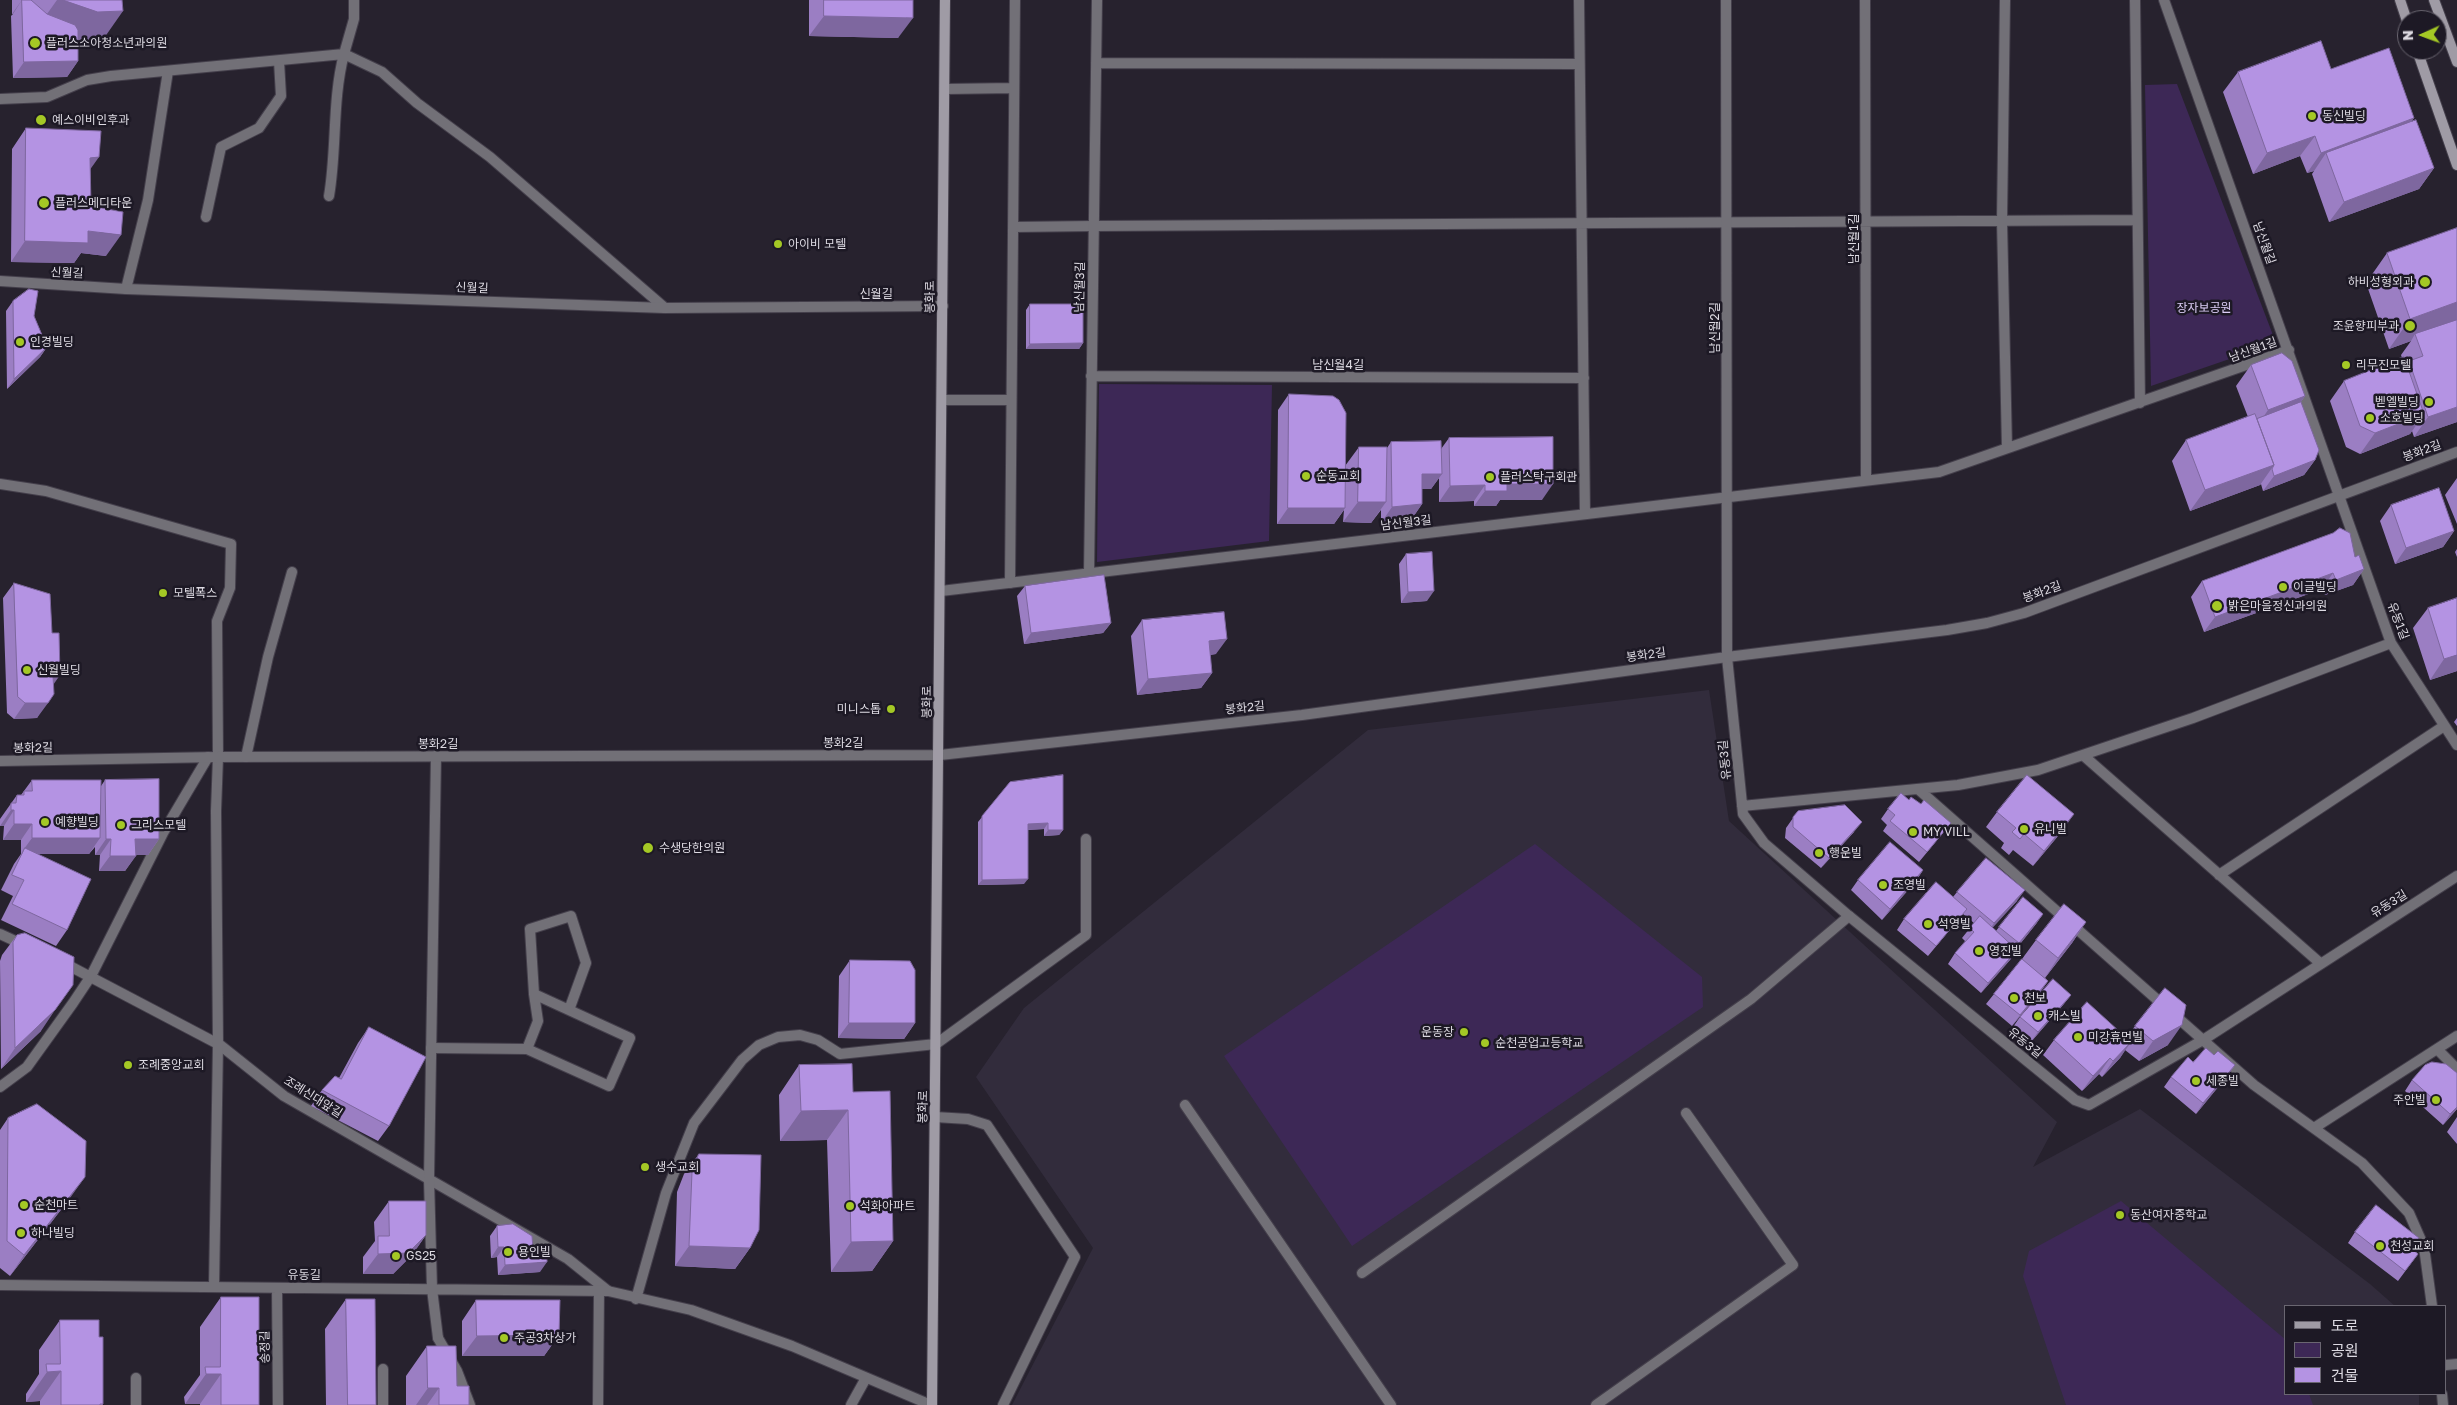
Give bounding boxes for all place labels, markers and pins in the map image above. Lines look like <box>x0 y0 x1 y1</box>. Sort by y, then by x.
marker: 플러스소아청소년과의원 <box>28 36 42 50</box>
place label: 플러스소아청소년과의원 <box>46 36 167 50</box>
place label: 동신빌딩 <box>2322 109 2366 123</box>
marker: 동신빌딩 <box>2306 110 2318 122</box>
marker: 예스이비인후과 <box>34 113 48 127</box>
place label: 예스이비인후과 <box>52 113 129 127</box>
marker: 플러스메디타운 <box>37 196 51 210</box>
place label: 플러스메디타운 <box>55 196 132 210</box>
place label: 아이비 모텔 <box>788 237 846 251</box>
marker: 아이비 모텔 <box>772 238 784 250</box>
place label: 하비성형외과 <box>2348 275 2414 289</box>
marker: 하비성형외과 <box>2418 275 2432 289</box>
place label: 조윤향피부과 <box>2333 319 2399 333</box>
marker: 조윤향피부과 <box>2403 319 2417 333</box>
place label: 인경빌딩 <box>30 335 74 349</box>
marker: 인경빌딩 <box>14 336 26 348</box>
place label: 리무진모텔 <box>2356 358 2411 372</box>
marker: 리무진모텔 <box>2340 359 2352 371</box>
place label: 벧엘빌딩 <box>2375 395 2419 409</box>
marker: 벧엘빌딩 <box>2423 396 2435 408</box>
place label: 소호빌딩 <box>2380 411 2424 425</box>
marker: 소호빌딩 <box>2364 412 2376 424</box>
place label: 순동교회 <box>1316 469 1360 483</box>
marker: 순동교회 <box>1300 470 1312 482</box>
place label: 플러스탁구회관 <box>1500 470 1577 484</box>
marker: 플러스탁구회관 <box>1484 471 1496 483</box>
place label: 이글빌딩 <box>2293 580 2337 594</box>
marker: 이글빌딩 <box>2277 581 2289 593</box>
place label: 모텔폭스 <box>173 586 217 600</box>
marker: 모텔폭스 <box>157 587 169 599</box>
marker: 밝은마을정신과의원 <box>2210 599 2224 613</box>
place label: 밝은마을정신과의원 <box>2228 599 2327 613</box>
place label: 신월빌딩 <box>37 663 81 677</box>
marker: 신월빌딩 <box>21 664 33 676</box>
place label: 미니스톱 <box>837 702 881 716</box>
marker: 미니스톱 <box>885 703 897 715</box>
place label: 예향빌딩 <box>55 815 99 829</box>
marker: 예향빌딩 <box>39 816 51 828</box>
place label: 그리스모텔 <box>131 818 186 832</box>
marker: 그리스모텔 <box>115 819 127 831</box>
place label: 유니빌 <box>2034 822 2067 836</box>
marker: 유니빌 <box>2018 823 2030 835</box>
place label: MY VILL <box>1923 825 1969 839</box>
marker: MY VILL <box>1907 826 1919 838</box>
marker: 수생당한의원 <box>641 841 655 855</box>
place label: 수생당한의원 <box>659 841 725 855</box>
place label: 행운빌 <box>1829 846 1862 860</box>
marker: 행운빌 <box>1813 847 1825 859</box>
place label: 조영빌 <box>1893 878 1926 892</box>
marker: 조영빌 <box>1877 879 1889 891</box>
place label: 석영빌 <box>1938 917 1971 931</box>
marker: 석영빌 <box>1922 918 1934 930</box>
place label: 영진빌 <box>1989 944 2022 958</box>
marker: 영진빌 <box>1973 945 1985 957</box>
place label: 천보 <box>2024 991 2046 1005</box>
marker: 천보 <box>2008 992 2020 1004</box>
place label: 캐스빌 <box>2048 1009 2081 1023</box>
marker: 캐스빌 <box>2032 1010 2044 1022</box>
place label: 운동장 <box>1421 1025 1454 1039</box>
marker: 운동장 <box>1458 1026 1470 1038</box>
place label: 미강휴먼빌 <box>2088 1030 2143 1044</box>
marker: 미강휴먼빌 <box>2072 1031 2084 1043</box>
place label: 순천공업고등학교 <box>1495 1036 1583 1050</box>
marker: 순천공업고등학교 <box>1479 1037 1491 1049</box>
place label: 조례중앙교회 <box>138 1058 204 1072</box>
marker: 조례중앙교회 <box>122 1059 134 1071</box>
place label: 세종빌 <box>2206 1074 2239 1088</box>
marker: 세종빌 <box>2190 1075 2202 1087</box>
place label: 주안빌 <box>2393 1093 2426 1107</box>
marker: 주안빌 <box>2430 1094 2442 1106</box>
place label: 생수교회 <box>655 1160 699 1174</box>
marker: 생수교회 <box>639 1161 651 1173</box>
place label: 순천마트 <box>34 1198 78 1212</box>
marker: 순천마트 <box>18 1199 30 1211</box>
place label: 석화아파트 <box>860 1199 915 1213</box>
marker: 석화아파트 <box>844 1200 856 1212</box>
place label: 동산여자중학교 <box>2130 1208 2207 1222</box>
marker: 동산여자중학교 <box>2114 1209 2126 1221</box>
place label: 하나빌딩 <box>31 1226 75 1240</box>
marker: 하나빌딩 <box>15 1227 27 1239</box>
place label: 천성교회 <box>2390 1239 2434 1253</box>
marker: 천성교회 <box>2374 1240 2386 1252</box>
place label: 용인빌 <box>518 1245 551 1259</box>
marker: 용인빌 <box>502 1246 514 1258</box>
place label: GS25 <box>406 1249 436 1263</box>
marker: GS25 <box>390 1250 402 1262</box>
place label: 주공3차상가 <box>514 1331 576 1345</box>
marker: 주공3차상가 <box>498 1332 510 1344</box>

